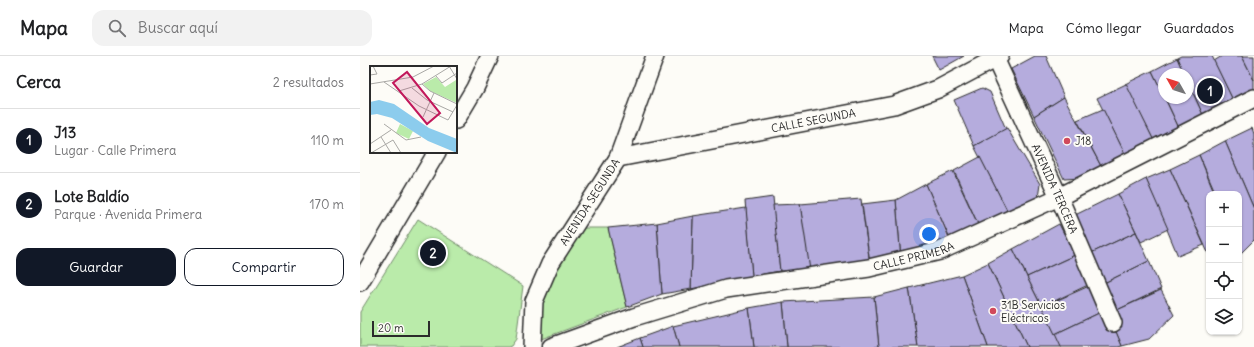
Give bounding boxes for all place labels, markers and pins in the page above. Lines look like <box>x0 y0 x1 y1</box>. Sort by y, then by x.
pin: 1 <box>1197 76 1223 106</box>
place label: J18 <box>1075 134 1091 148</box>
marker: J18 <box>1062 136 1072 146</box>
pin: 2 <box>420 238 446 268</box>
place label: 31B Servicios Eléctricos <box>1001 298 1065 325</box>
marker: 31B Servicios Eléctricos <box>988 306 998 316</box>

